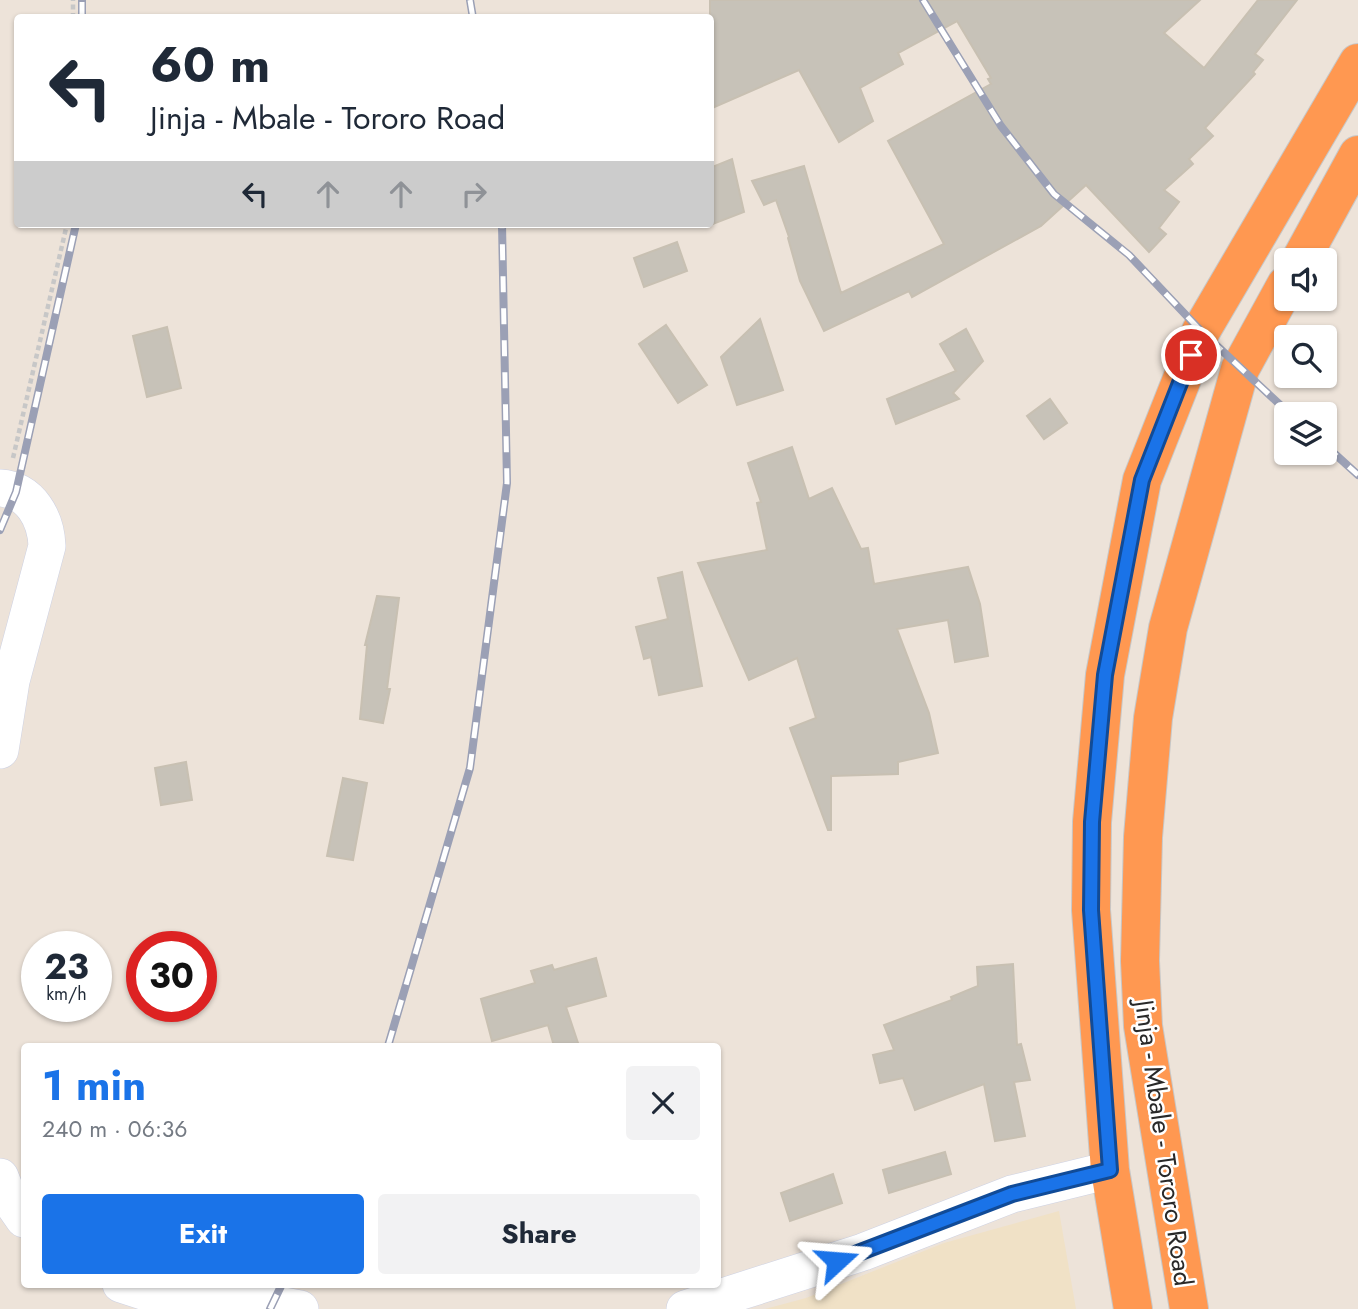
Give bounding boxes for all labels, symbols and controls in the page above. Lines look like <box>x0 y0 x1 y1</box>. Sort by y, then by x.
text: 60 m <box>150 30 270 100</box>
icon: left <box>35 42 126 133</box>
text: Jinja - Mbale - Tororo Road <box>150 95 505 141</box>
icon: left <box>236 175 274 213</box>
icon: ahead <box>309 175 347 213</box>
icon: ahead <box>382 175 420 213</box>
icon: right <box>455 175 493 213</box>
map controls <box>1274 248 1337 465</box>
button: sound <box>1274 248 1337 311</box>
pin <box>1161 325 1221 385</box>
button: search <box>1274 325 1337 388</box>
icon: arrive <box>1172 336 1210 374</box>
button: layers <box>1274 402 1337 465</box>
speed limit sign: 30 <box>126 931 217 1022</box>
text: 23 <box>44 942 89 992</box>
text: km/h <box>46 981 87 1007</box>
street label: Jinja - Mbale - Tororo Road <box>1125 995 1203 1289</box>
text: 1 min <box>42 1055 146 1116</box>
button: close <box>626 1066 700 1140</box>
text: 240 m · 06:36 <box>42 1112 188 1146</box>
button: Exit <box>42 1194 364 1274</box>
button: Share <box>378 1194 700 1274</box>
position arrow <box>800 1224 874 1298</box>

